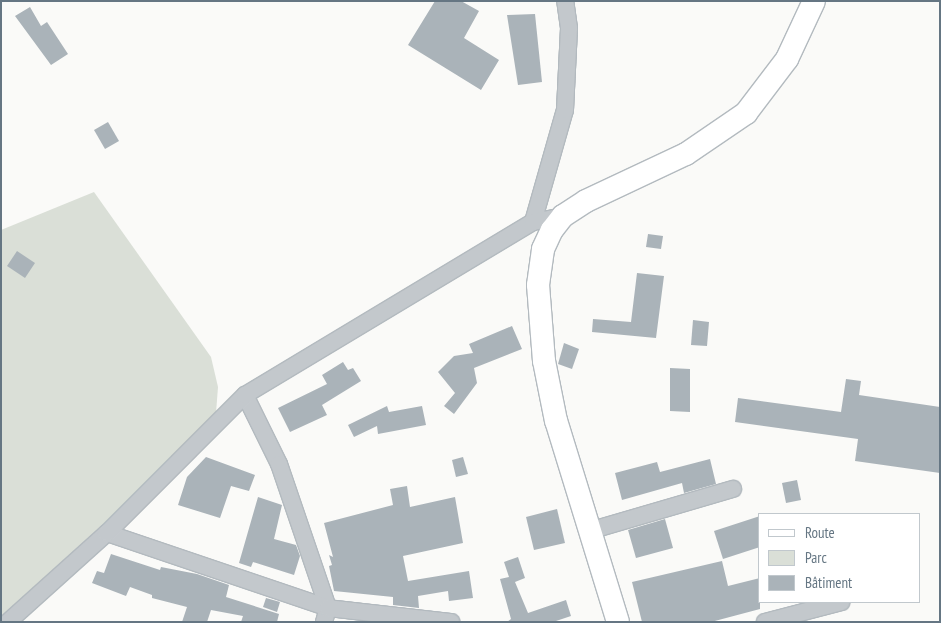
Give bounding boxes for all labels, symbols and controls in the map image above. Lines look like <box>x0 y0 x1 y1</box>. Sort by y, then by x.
legend <box>758 513 921 603</box>
text: Route <box>805 523 835 542</box>
text: Parc <box>805 548 827 567</box>
text: Bâtiment <box>805 573 852 592</box>

